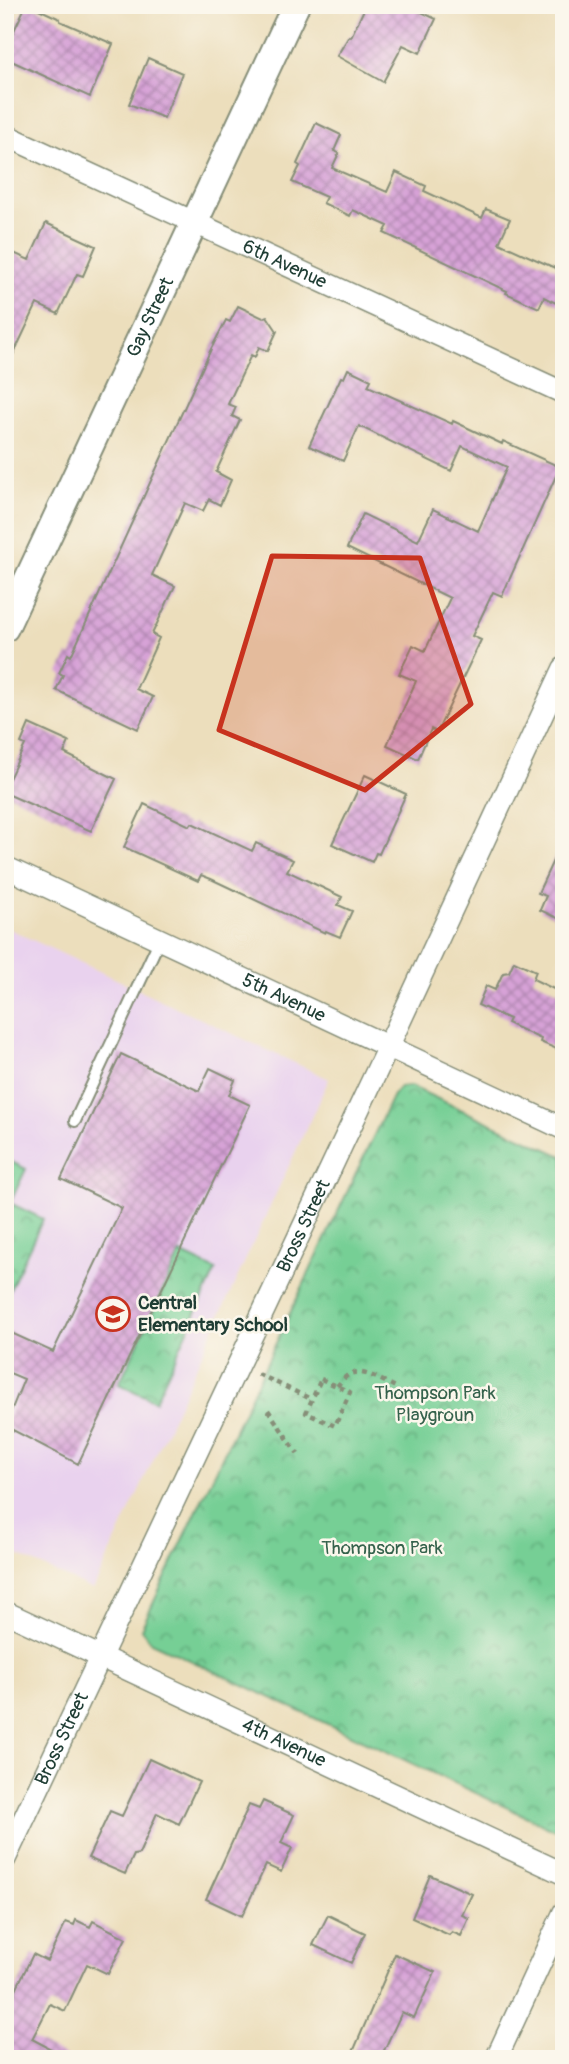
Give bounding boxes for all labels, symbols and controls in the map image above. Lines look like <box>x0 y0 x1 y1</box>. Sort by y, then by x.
street label: 6th Avenue <box>239 234 331 294</box>
street label: Gay Street <box>121 273 179 361</box>
street label: 5th Avenue <box>238 968 330 1028</box>
street label: Bross Street <box>271 1175 336 1276</box>
place label: Central Elementary School <box>138 1291 288 1337</box>
school or university icon: Central Elementary School <box>94 1295 132 1333</box>
park label: Thompson Park Playgroun <box>374 1381 496 1427</box>
park label: Thompson Park <box>321 1536 443 1560</box>
street label: Bross Street <box>30 1688 94 1789</box>
street label: 4th Avenue <box>238 1713 330 1773</box>

